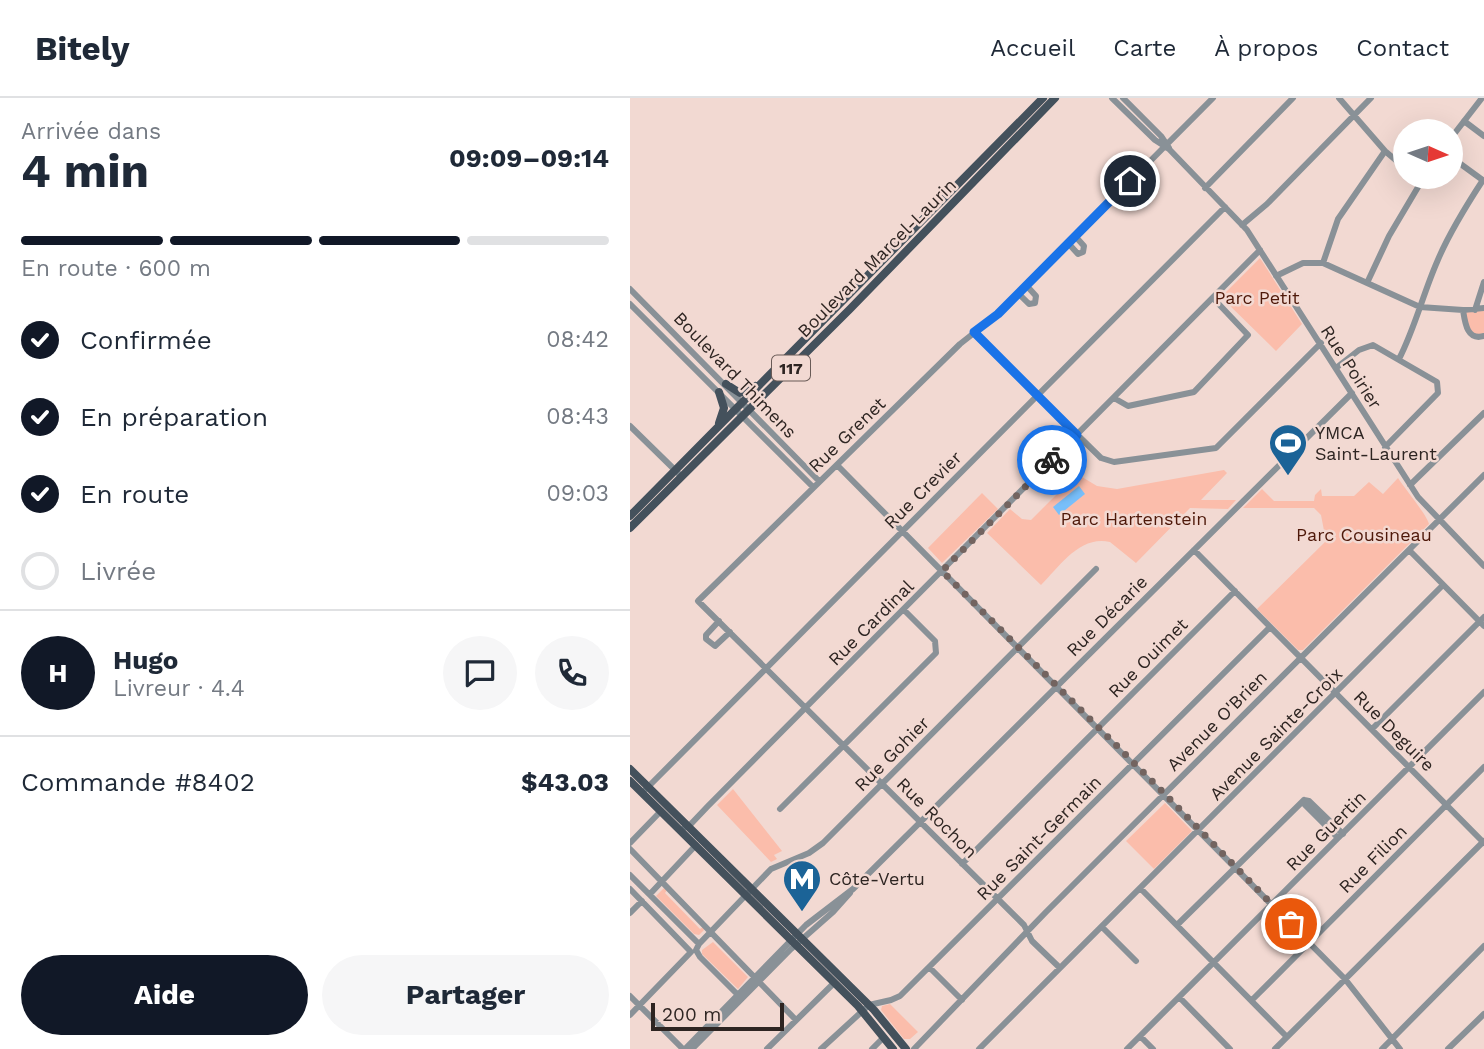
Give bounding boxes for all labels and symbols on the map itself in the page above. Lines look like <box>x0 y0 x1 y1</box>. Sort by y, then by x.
north arrow <box>1393 119 1463 189</box>
pin <box>1100 151 1160 211</box>
street label: Boulevard Marcel-Laurin <box>793 174 960 341</box>
park label: Parc Petit <box>1214 287 1300 308</box>
street label: Boulevard Thimens <box>670 307 801 442</box>
street label: Rue Poirier <box>1317 321 1386 413</box>
road number: 117 <box>772 356 810 380</box>
street label: Rue Grenet <box>804 393 890 476</box>
sports icon: YMCA Saint-Laurent <box>1267 422 1309 477</box>
place label: YMCA Saint-Laurent <box>1315 422 1437 464</box>
courier <box>1017 425 1087 495</box>
street label: Rue Crevier <box>880 447 966 533</box>
park label: Parc Hartenstein <box>1061 508 1207 529</box>
park label: Parc Cousineau <box>1296 524 1432 545</box>
street label: Rue Décarie <box>1062 571 1151 660</box>
street label: Rue Cardinal <box>824 575 918 670</box>
street label: Rue Ouimet <box>1104 613 1192 702</box>
street label: Avenue Sainte-Croix <box>1205 663 1346 804</box>
street label: Avenue O'Brien <box>1162 666 1271 775</box>
street label: Rue Deguire <box>1350 686 1439 775</box>
street label: Rue Gohier <box>850 712 933 795</box>
street label: Rue Saint-Germain <box>972 771 1105 904</box>
street label: Rue Rochon <box>893 773 982 862</box>
street label: Rue Guertin <box>1281 786 1370 875</box>
street label: Rue Filion <box>1334 820 1411 897</box>
metro station icon: Côte-Vertu <box>781 858 823 913</box>
place label: Côte-Vertu <box>829 868 925 889</box>
pin <box>1261 894 1321 954</box>
scale bar <box>651 1000 784 1032</box>

